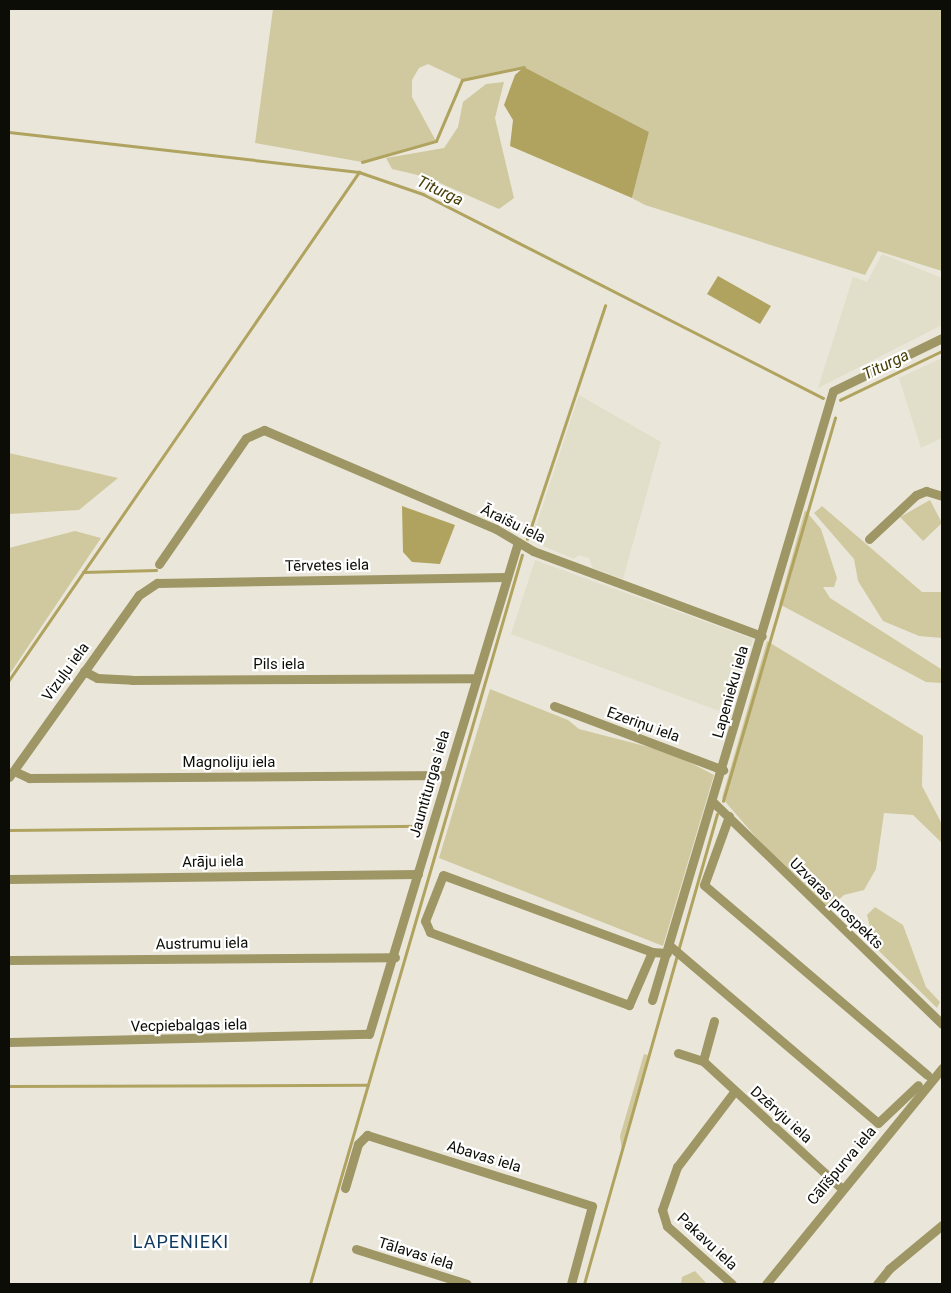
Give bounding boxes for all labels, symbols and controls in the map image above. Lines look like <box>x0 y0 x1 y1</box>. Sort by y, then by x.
water label: Titurga <box>414 172 466 210</box>
water label: Titurga <box>860 346 912 384</box>
street label: Āraišu iela <box>478 501 548 547</box>
street label: Tērvetes iela <box>285 556 369 576</box>
street label: Vizuļu iela <box>39 639 93 705</box>
street label: Lapenieku iela <box>709 644 753 740</box>
street label: Pils iela <box>253 656 305 674</box>
street label: Ezeriņu iela <box>604 704 682 746</box>
street label: Jauntiturgas iela <box>406 728 454 840</box>
street label: Magnoliju iela <box>183 754 275 772</box>
street label: Arāju iela <box>182 852 244 872</box>
street label: Uzvaras prospekts <box>785 855 887 953</box>
street label: Austrumu iela <box>156 934 248 954</box>
street label: Vecpiebalgas iela <box>130 1016 248 1036</box>
street label: Dzērvju iela <box>747 1083 815 1147</box>
street label: Cālīšpurva iela <box>804 1123 880 1209</box>
street label: Abavas iela <box>445 1137 523 1177</box>
street label: Pakavu iela <box>673 1210 741 1274</box>
district label: LAPENIEKI <box>132 1231 230 1253</box>
street label: Tālavas iela <box>376 1234 456 1274</box>

